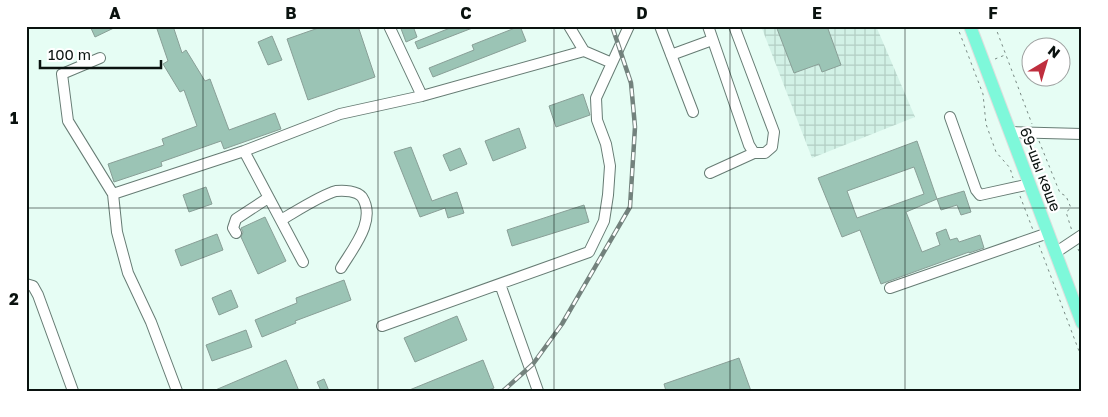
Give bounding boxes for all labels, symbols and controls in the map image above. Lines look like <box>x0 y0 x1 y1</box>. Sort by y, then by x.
text: A <box>109 3 121 23</box>
text: B <box>285 3 297 23</box>
text: C <box>460 3 472 23</box>
text: D <box>636 3 648 23</box>
text: E <box>812 3 822 23</box>
text: F <box>988 3 998 23</box>
scale bar <box>40 38 161 70</box>
north arrow <box>1020 38 1070 88</box>
text: N <box>1045 41 1064 61</box>
text: 100 m <box>48 45 91 63</box>
text: 1 <box>10 108 18 128</box>
street label: 69-шы көше <box>1017 124 1065 214</box>
text: 2 <box>9 289 19 309</box>

